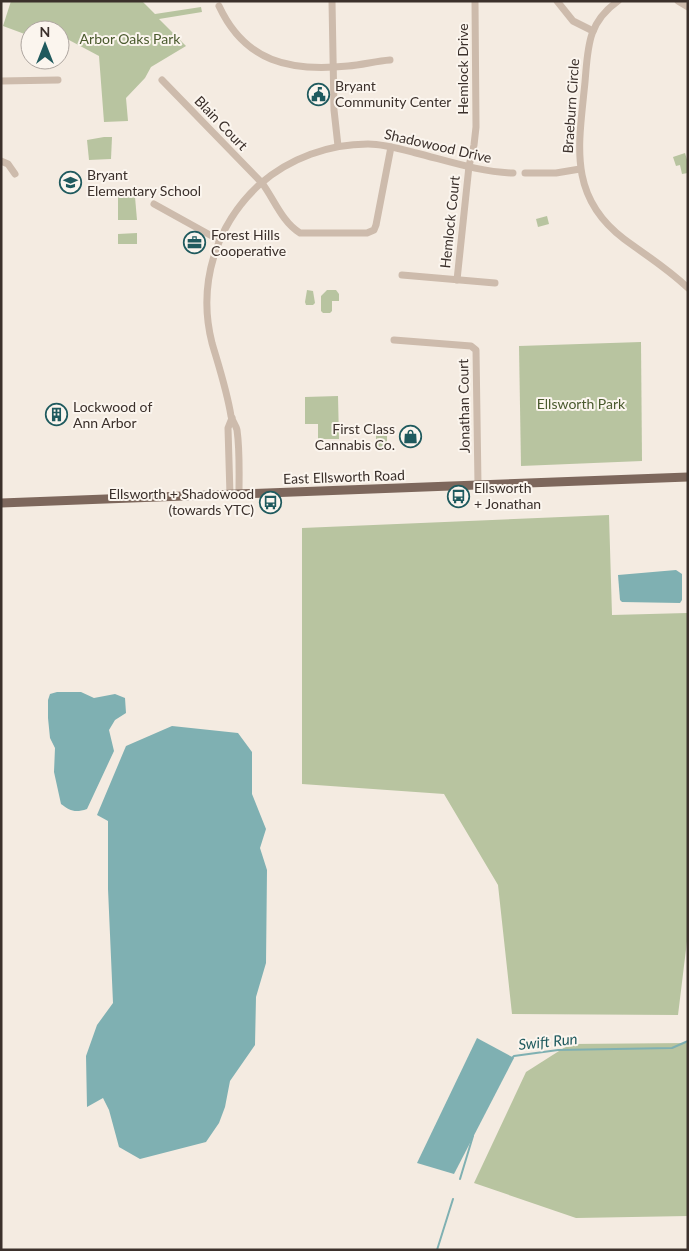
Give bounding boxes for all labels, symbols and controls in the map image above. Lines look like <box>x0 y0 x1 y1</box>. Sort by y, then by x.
north arrow <box>20 20 70 70</box>
text: N <box>40 23 50 40</box>
street label: Hemlock Drive <box>454 23 471 115</box>
park label: Arbor Oaks Park <box>80 30 181 47</box>
street label: Braeburn Circle <box>559 58 582 154</box>
place label: Bryant Community Center <box>335 77 451 110</box>
public building icon: Bryant Community Center <box>307 82 331 106</box>
street label: Blain Court <box>191 92 251 153</box>
street label: Shadowood Drive <box>383 125 493 166</box>
place label: Bryant Elementary School <box>87 166 201 199</box>
school or university icon: Bryant Elementary School <box>59 171 83 195</box>
street label: Hemlock Court <box>436 175 463 269</box>
place label: Forest Hills Cooperative <box>211 226 286 259</box>
office icon: Forest Hills Cooperative <box>183 231 207 255</box>
street label: Jonathan Court <box>454 359 473 453</box>
park label: Ellsworth Park <box>537 395 626 412</box>
place label: Lockwood of Ann Arbor <box>73 398 152 431</box>
building icon: Lockwood of Ann Arbor <box>45 403 69 427</box>
place label: First Class Cannabis Co. <box>315 420 395 453</box>
shop icon: First Class Cannabis Co. <box>399 425 423 449</box>
street label: East Ellsworth Road <box>283 466 405 487</box>
place label: Ellsworth + Jonathan <box>474 479 541 512</box>
bus stop icon: Ellsworth + Jonathan <box>446 484 470 508</box>
place label: Ellsworth + Shadowood (towards YTC) <box>109 485 254 518</box>
bus stop icon: Ellsworth + Shadowood (towards YTC) <box>258 490 282 514</box>
water label: Swift Run <box>517 1029 578 1053</box>

